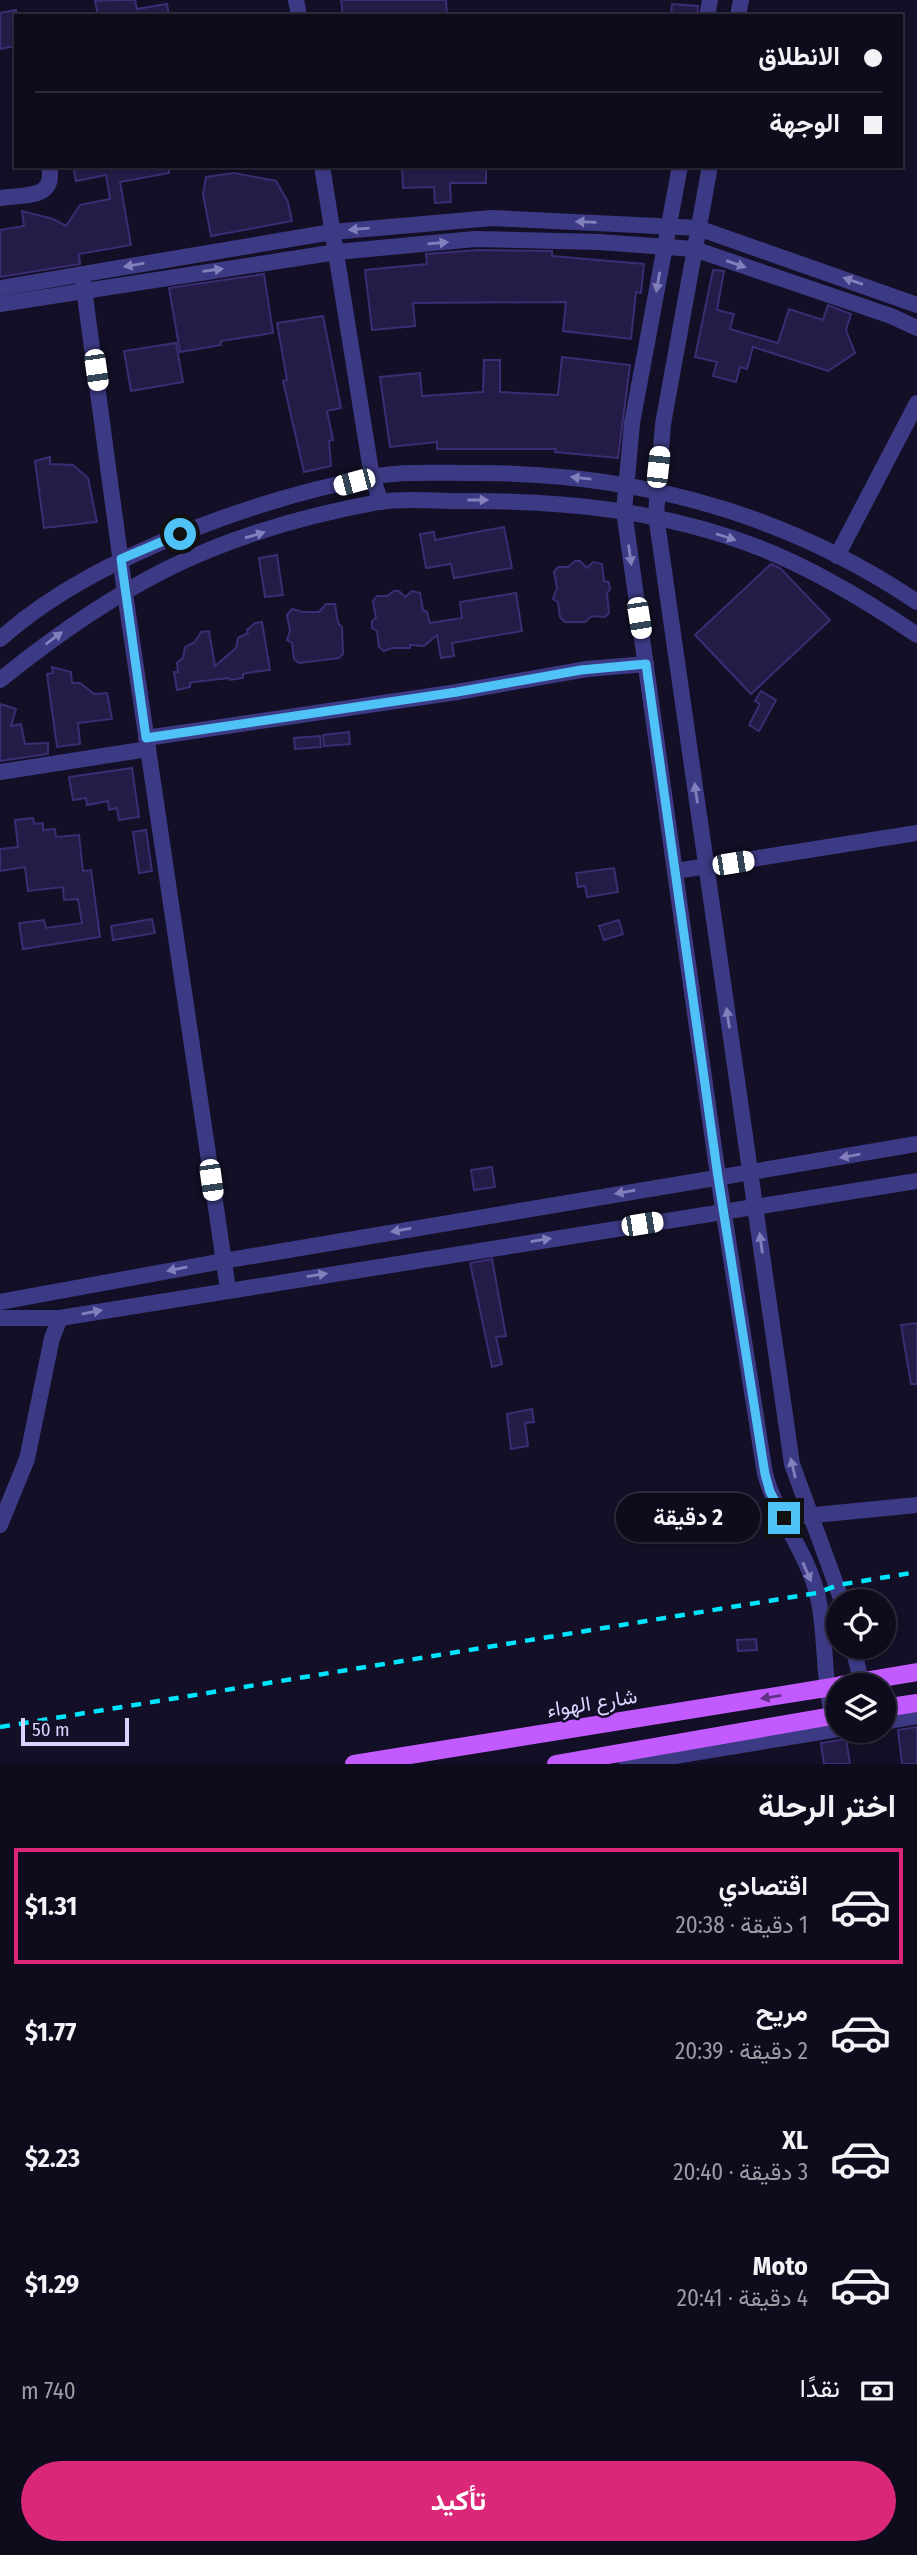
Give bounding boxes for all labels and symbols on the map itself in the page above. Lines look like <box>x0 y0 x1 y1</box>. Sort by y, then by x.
one-way arrow <box>575 216 597 227</box>
one-way arrow <box>348 224 370 235</box>
one-way arrow <box>428 237 450 248</box>
one-way arrow <box>726 259 747 270</box>
one-way arrow <box>123 260 145 271</box>
one-way arrow <box>202 265 224 276</box>
one-way arrow <box>652 271 663 293</box>
one-way arrow <box>843 275 864 286</box>
car <box>83 348 110 392</box>
car <box>646 445 671 489</box>
car <box>331 466 378 498</box>
one-way arrow <box>570 472 592 483</box>
one-way arrow <box>468 494 490 506</box>
route start <box>164 518 196 550</box>
one-way arrow <box>245 529 266 539</box>
one-way arrow <box>716 532 737 542</box>
one-way arrow <box>624 544 635 566</box>
car <box>626 596 653 640</box>
one-way arrow <box>45 632 63 646</box>
one-way arrow <box>690 782 701 804</box>
car <box>711 849 756 877</box>
one-way arrow <box>722 1007 733 1029</box>
one-way arrow <box>839 1151 861 1162</box>
car <box>198 1158 225 1202</box>
one-way arrow <box>614 1187 636 1198</box>
car <box>620 1210 665 1238</box>
one-way arrow <box>390 1225 412 1236</box>
one-way arrow <box>755 1232 766 1254</box>
one-way arrow <box>530 1234 552 1245</box>
one-way arrow <box>166 1264 188 1275</box>
one-way arrow <box>306 1270 328 1281</box>
one-way arrow <box>81 1306 103 1317</box>
one-way arrow <box>788 1457 799 1479</box>
callout: 2 دقيقة <box>616 1494 760 1542</box>
route end <box>768 1502 800 1534</box>
one-way arrow <box>802 1562 813 1583</box>
street label: شارع الهواء <box>545 1683 639 1724</box>
one-way arrow <box>760 1692 782 1703</box>
scale bar <box>21 1715 130 1747</box>

